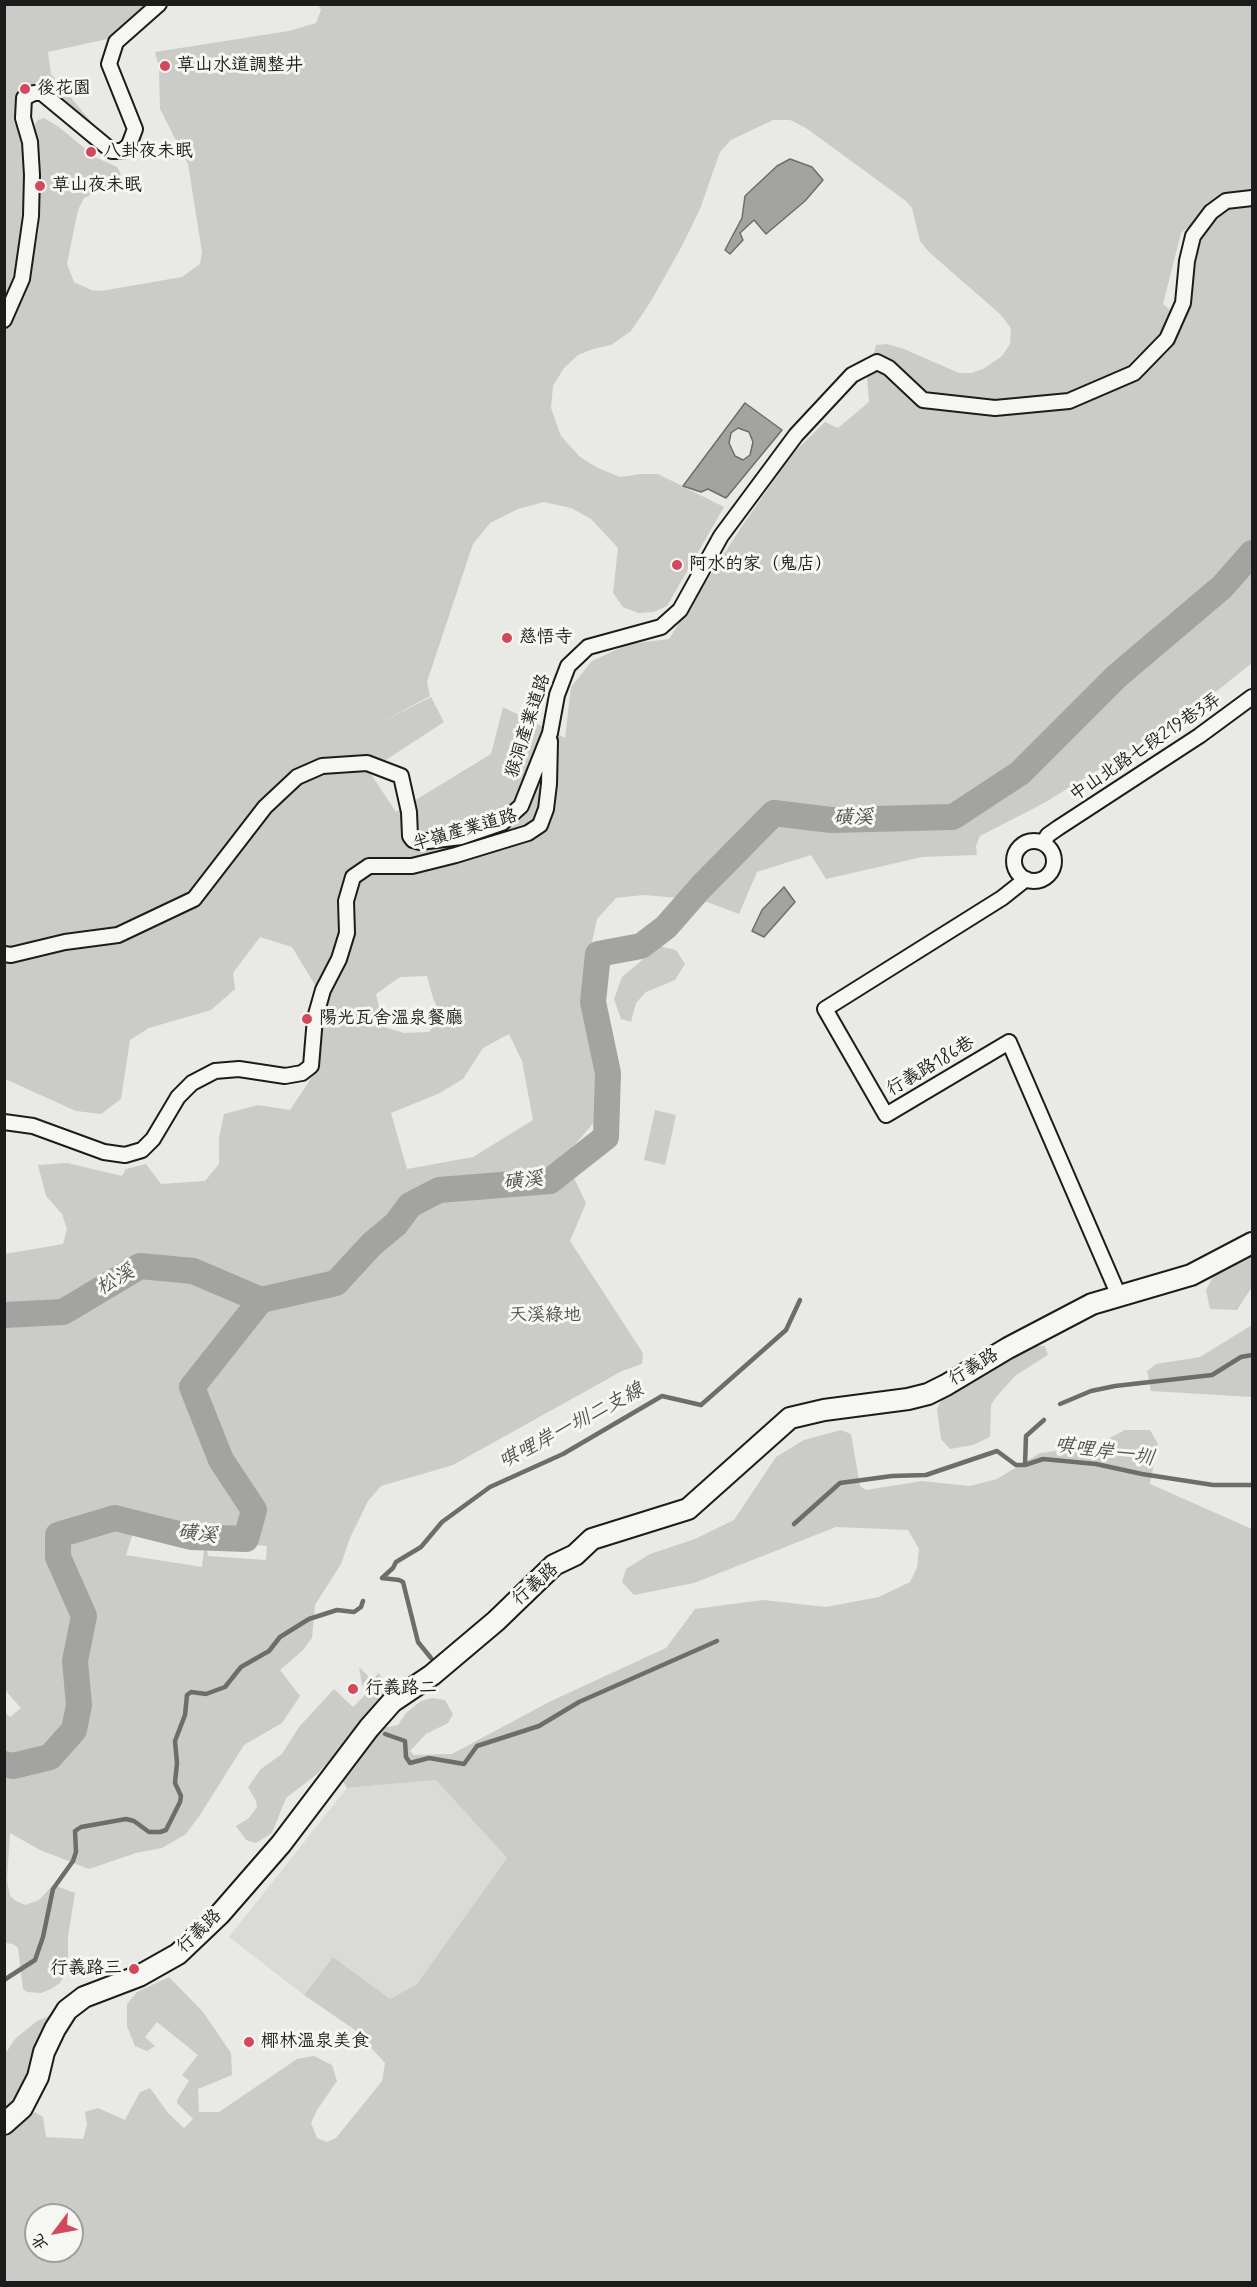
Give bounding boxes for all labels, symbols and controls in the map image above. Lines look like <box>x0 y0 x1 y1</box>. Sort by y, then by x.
place label: 草山水道調整井 <box>177 55 303 77</box>
marker: 草山水道調整井 <box>158 59 172 73</box>
place label: 後花園 <box>37 78 91 100</box>
marker: 後花園 <box>18 82 32 96</box>
place label: 八卦夜未眠 <box>103 141 193 163</box>
marker: 八卦夜未眠 <box>84 145 98 159</box>
place label: 草山夜未眠 <box>52 175 142 197</box>
marker: 草山夜未眠 <box>33 179 47 193</box>
place label: 阿水的家（鬼店） <box>689 554 833 576</box>
marker: 阿水的家（鬼店） <box>670 558 684 572</box>
place label: 慈悟寺 <box>519 627 573 649</box>
marker: 慈悟寺 <box>500 631 514 645</box>
street label: 猴洞產業道路 <box>502 671 556 781</box>
street label: 中山北路七段219巷3弄 <box>1066 689 1226 807</box>
street label: 半嶺產業道路 <box>410 806 520 856</box>
water label: 磺溪 <box>833 807 873 831</box>
place label: 陽光瓦舍溫泉餐廳 <box>319 1008 463 1030</box>
marker: 陽光瓦舍溫泉餐廳 <box>300 1012 314 1026</box>
street label: 行義路186巷 <box>883 1032 979 1102</box>
water label: 磺溪 <box>502 1168 544 1196</box>
water label: 松溪 <box>93 1261 139 1301</box>
park label: 天溪綠地 <box>509 1305 581 1327</box>
street label: 行義路 <box>945 1345 1003 1391</box>
water label: 唭哩岸一圳二支線 <box>496 1379 648 1475</box>
water label: 唭哩岸一圳 <box>1053 1434 1155 1472</box>
water label: 磺溪 <box>176 1521 218 1549</box>
street label: 行義路 <box>509 1559 563 1611</box>
place label: 行義路二 <box>365 1678 437 1700</box>
marker: 行義路二 <box>346 1682 360 1696</box>
street label: 行義路 <box>173 1905 227 1959</box>
place label: 行義路三 <box>50 1958 122 1980</box>
marker: 行義路三 <box>127 1962 141 1976</box>
place label: 椰林溫泉美食 <box>261 2031 369 2053</box>
marker: 椰林溫泉美食 <box>242 2035 256 2049</box>
north arrow <box>24 2203 84 2263</box>
text: 北 <box>27 2229 53 2254</box>

